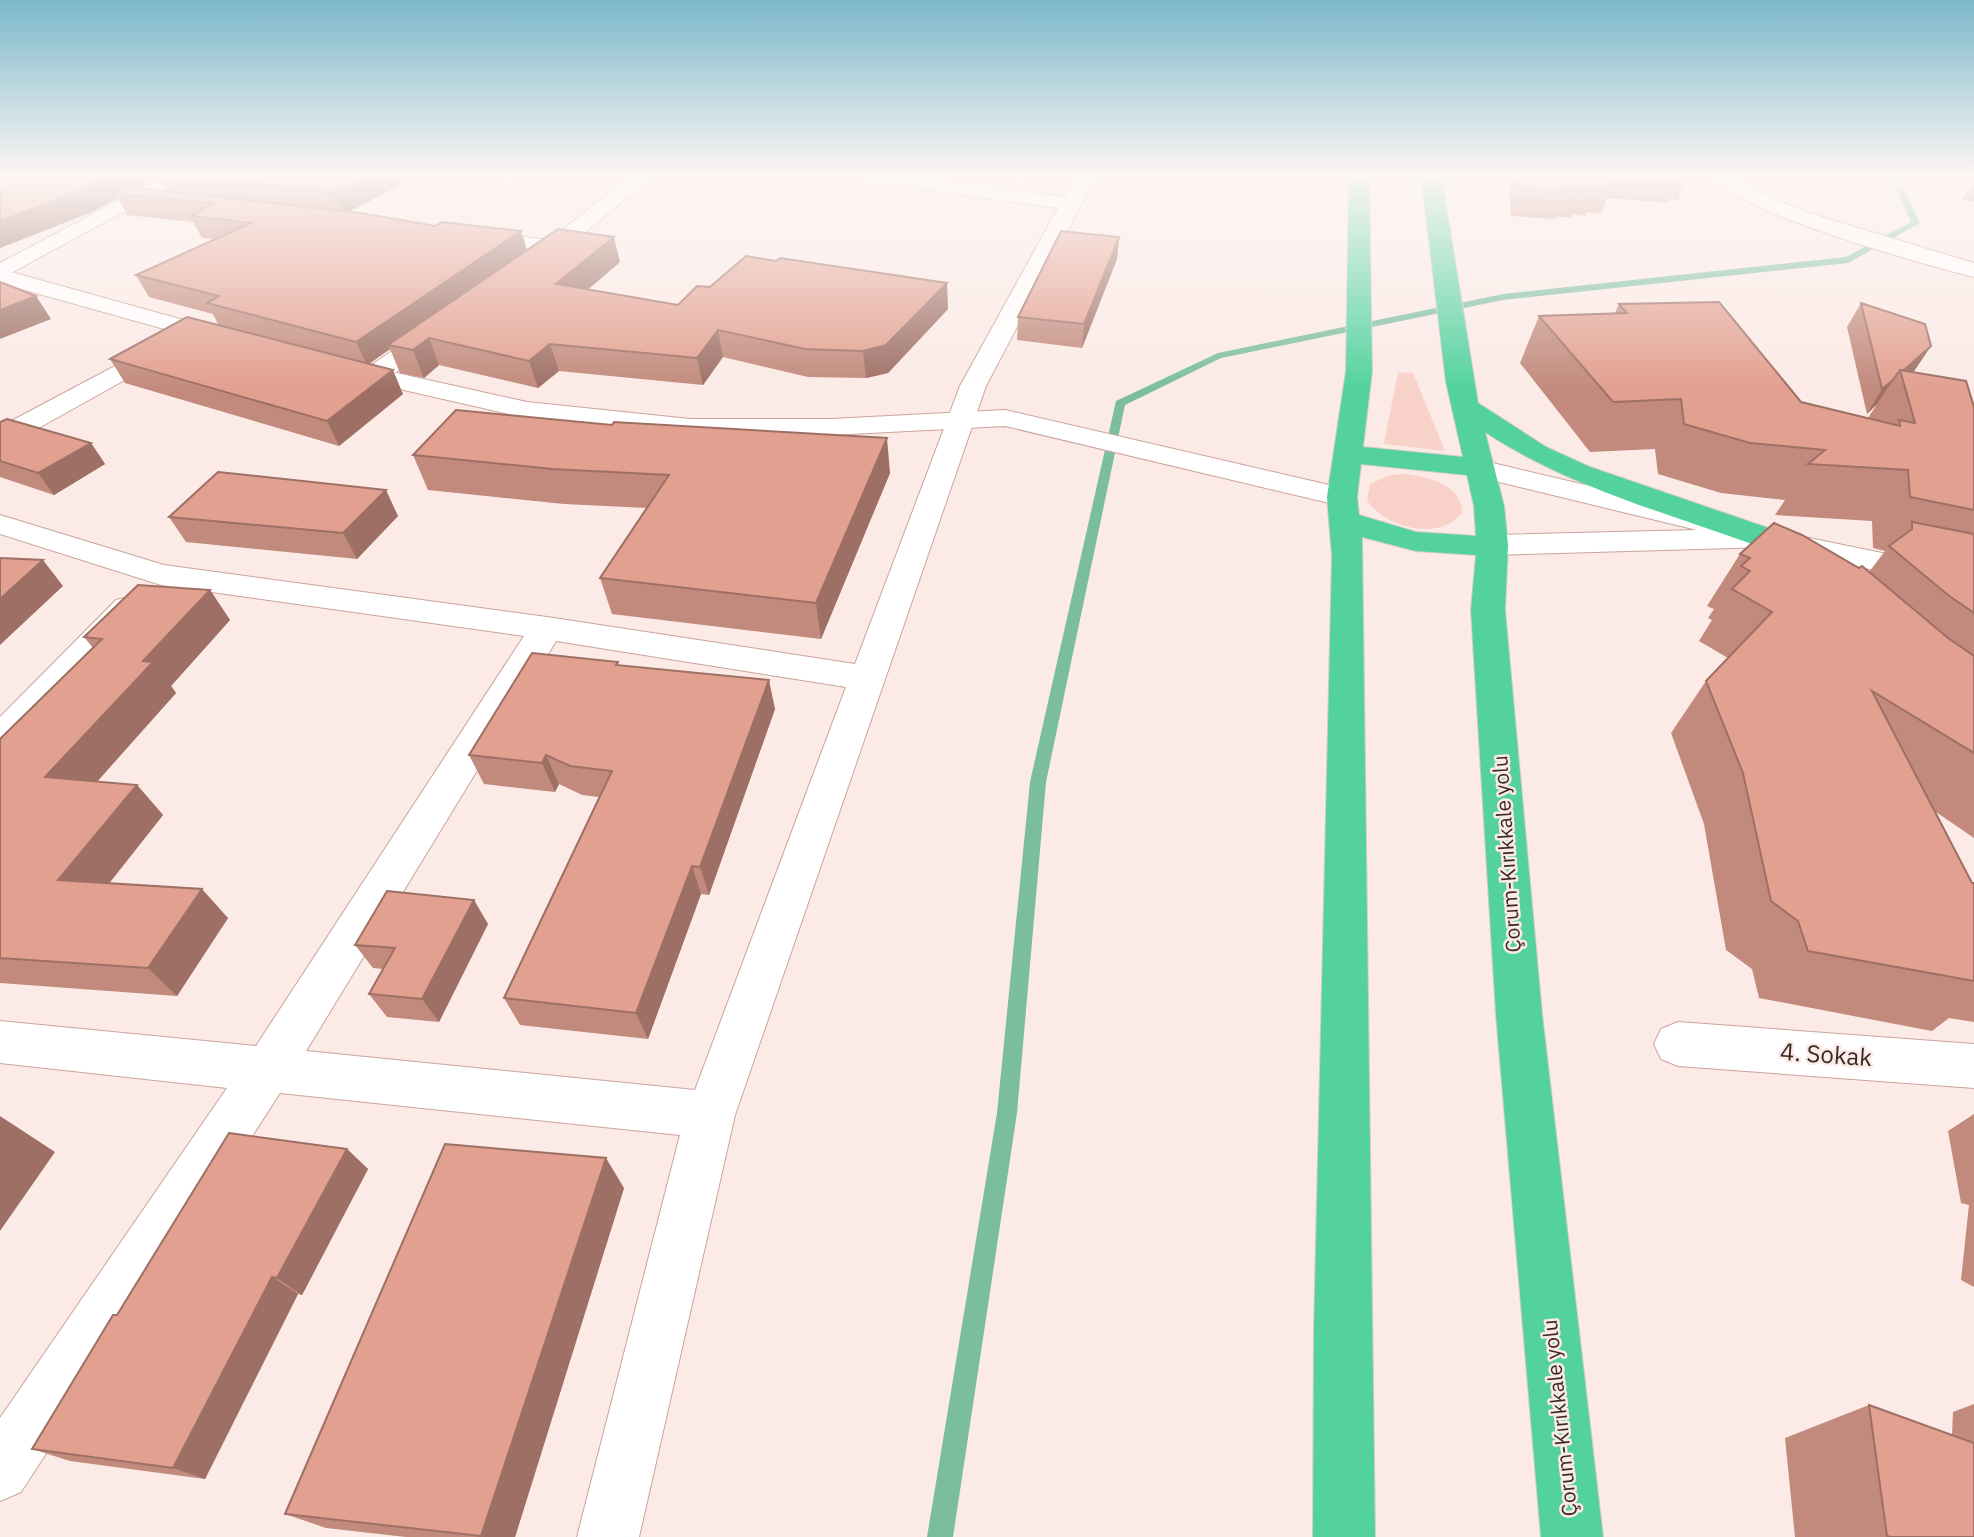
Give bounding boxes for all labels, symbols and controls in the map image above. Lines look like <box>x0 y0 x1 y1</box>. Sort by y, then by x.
street label: Çorum-Kırıkkale yolu <box>1485 754 1527 954</box>
street label: 4. Sokak <box>1779 1035 1873 1073</box>
street label: Çorum-Kırıkkale yolu <box>1535 1318 1583 1518</box>

